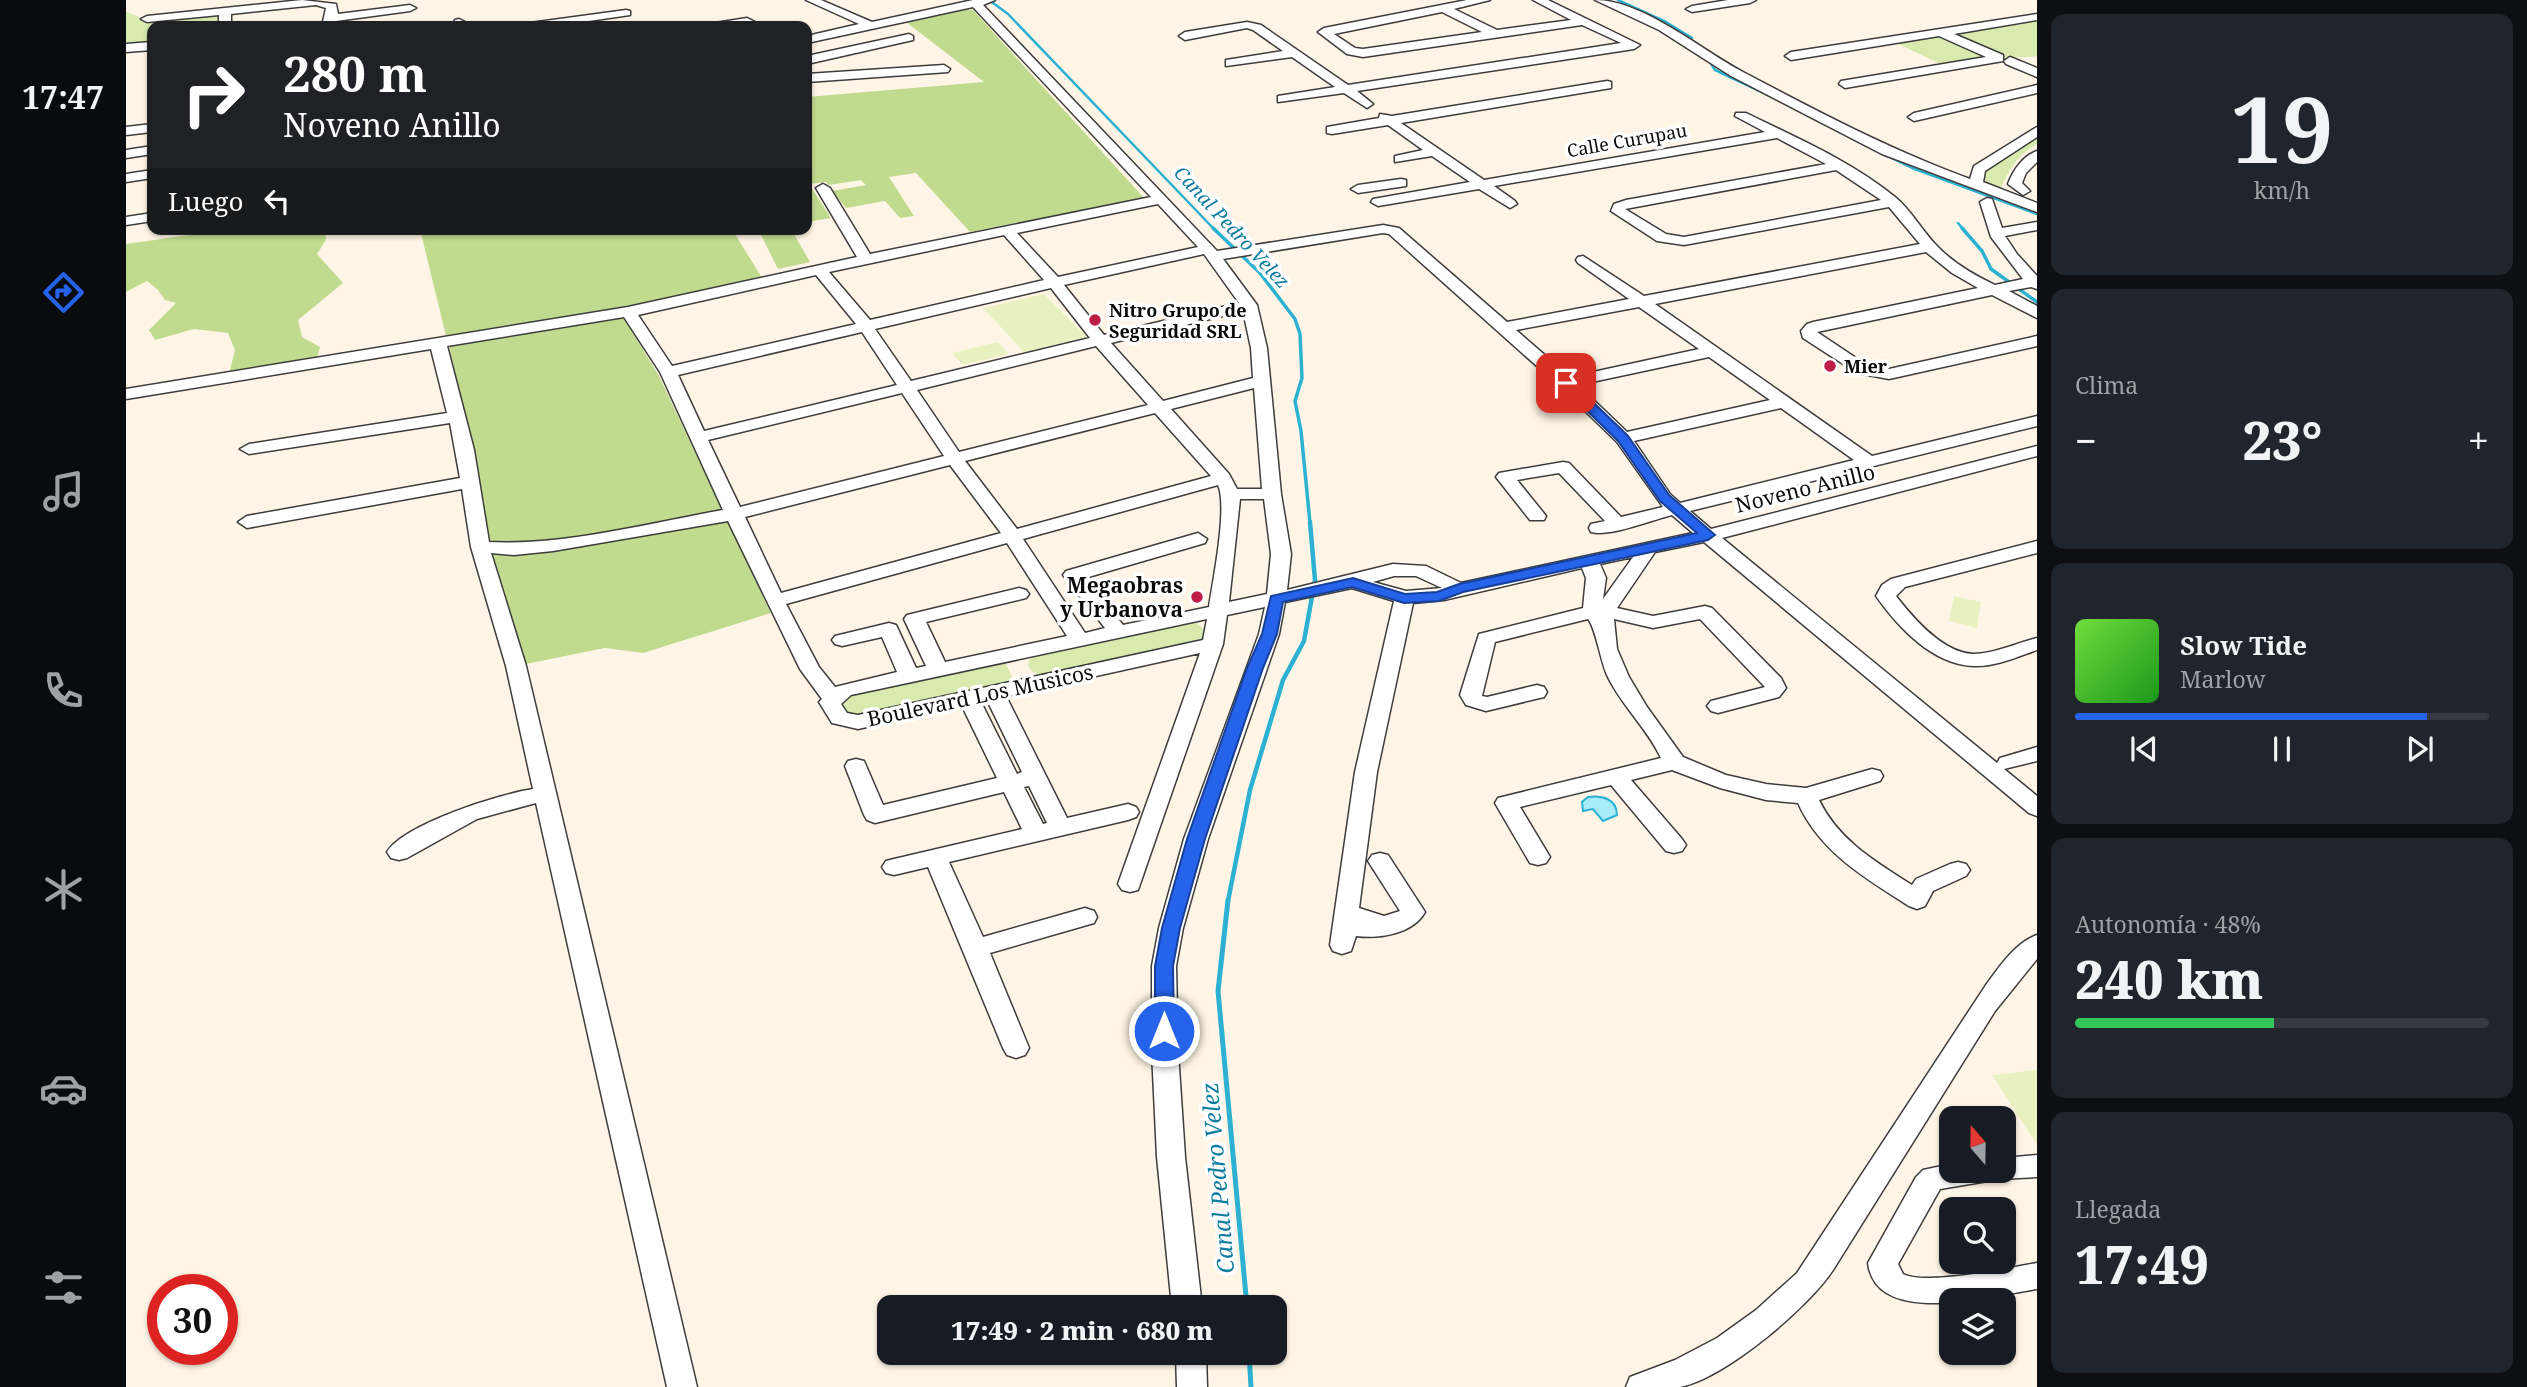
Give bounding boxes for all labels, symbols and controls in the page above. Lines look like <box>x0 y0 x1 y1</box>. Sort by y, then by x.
text: 280 m <box>283 40 427 106</box>
icon: right <box>168 49 259 140</box>
text: 19 <box>2231 66 2333 190</box>
text: 17:47 <box>22 75 104 118</box>
text: Noveno Anillo <box>283 103 501 146</box>
street label: Calle Curupau <box>1565 118 1690 162</box>
water label: Canal Pedro Velez <box>1168 160 1296 294</box>
text: km/h <box>2254 174 2310 206</box>
icon: left <box>258 182 296 220</box>
text: Luego <box>168 183 244 219</box>
icon: directions <box>39 268 88 317</box>
place label: Nitro Grupo de Seguridad SRL <box>1109 298 1247 343</box>
marker: Nitro Grupo de Seguridad SRL <box>1087 312 1103 328</box>
pin <box>1536 353 1596 413</box>
place label: Mier <box>1844 354 1888 378</box>
marker: Mier <box>1822 358 1838 374</box>
icon: arrive <box>1547 364 1585 402</box>
text: Clima <box>2075 369 2138 401</box>
text: 23° <box>2242 404 2322 475</box>
text: − <box>2075 414 2097 466</box>
text: + <box>2468 414 2489 466</box>
street label: Noveno Anillo <box>1732 457 1878 519</box>
icon: music <box>39 467 88 516</box>
place label: Megaobras y Urbanova <box>1060 571 1183 623</box>
marker: Megaobras y Urbanova <box>1189 589 1205 605</box>
text: Slow Tide <box>2180 627 2307 663</box>
street label: Boulevard Los Musicos <box>864 657 1096 733</box>
text: Marlow <box>2180 663 2266 695</box>
icon: phone <box>39 666 88 715</box>
icon: previous <box>2125 730 2163 768</box>
icon: pause <box>2263 730 2301 768</box>
icon: next <box>2401 730 2439 768</box>
icon: climate <box>39 865 88 914</box>
text: Autonomía · 48% <box>2075 908 2261 940</box>
text: 240 km <box>2075 943 2263 1014</box>
position arrow <box>1127 994 1201 1068</box>
icon: car <box>39 1064 88 1113</box>
water label: Canal Pedro Velez <box>1193 1081 1241 1275</box>
north arrow <box>1939 1106 2016 1183</box>
map controls <box>1939 1106 2016 1365</box>
text: Llegada <box>2075 1193 2161 1225</box>
button: search <box>1939 1197 2016 1274</box>
text: 17:49 <box>2075 1228 2209 1299</box>
icon: filters <box>39 1263 88 1312</box>
speed limit sign: 30 <box>147 1274 238 1365</box>
button: layers <box>1939 1288 2016 1365</box>
text: 17:49 · 2 min · 680 m <box>951 1312 1213 1348</box>

